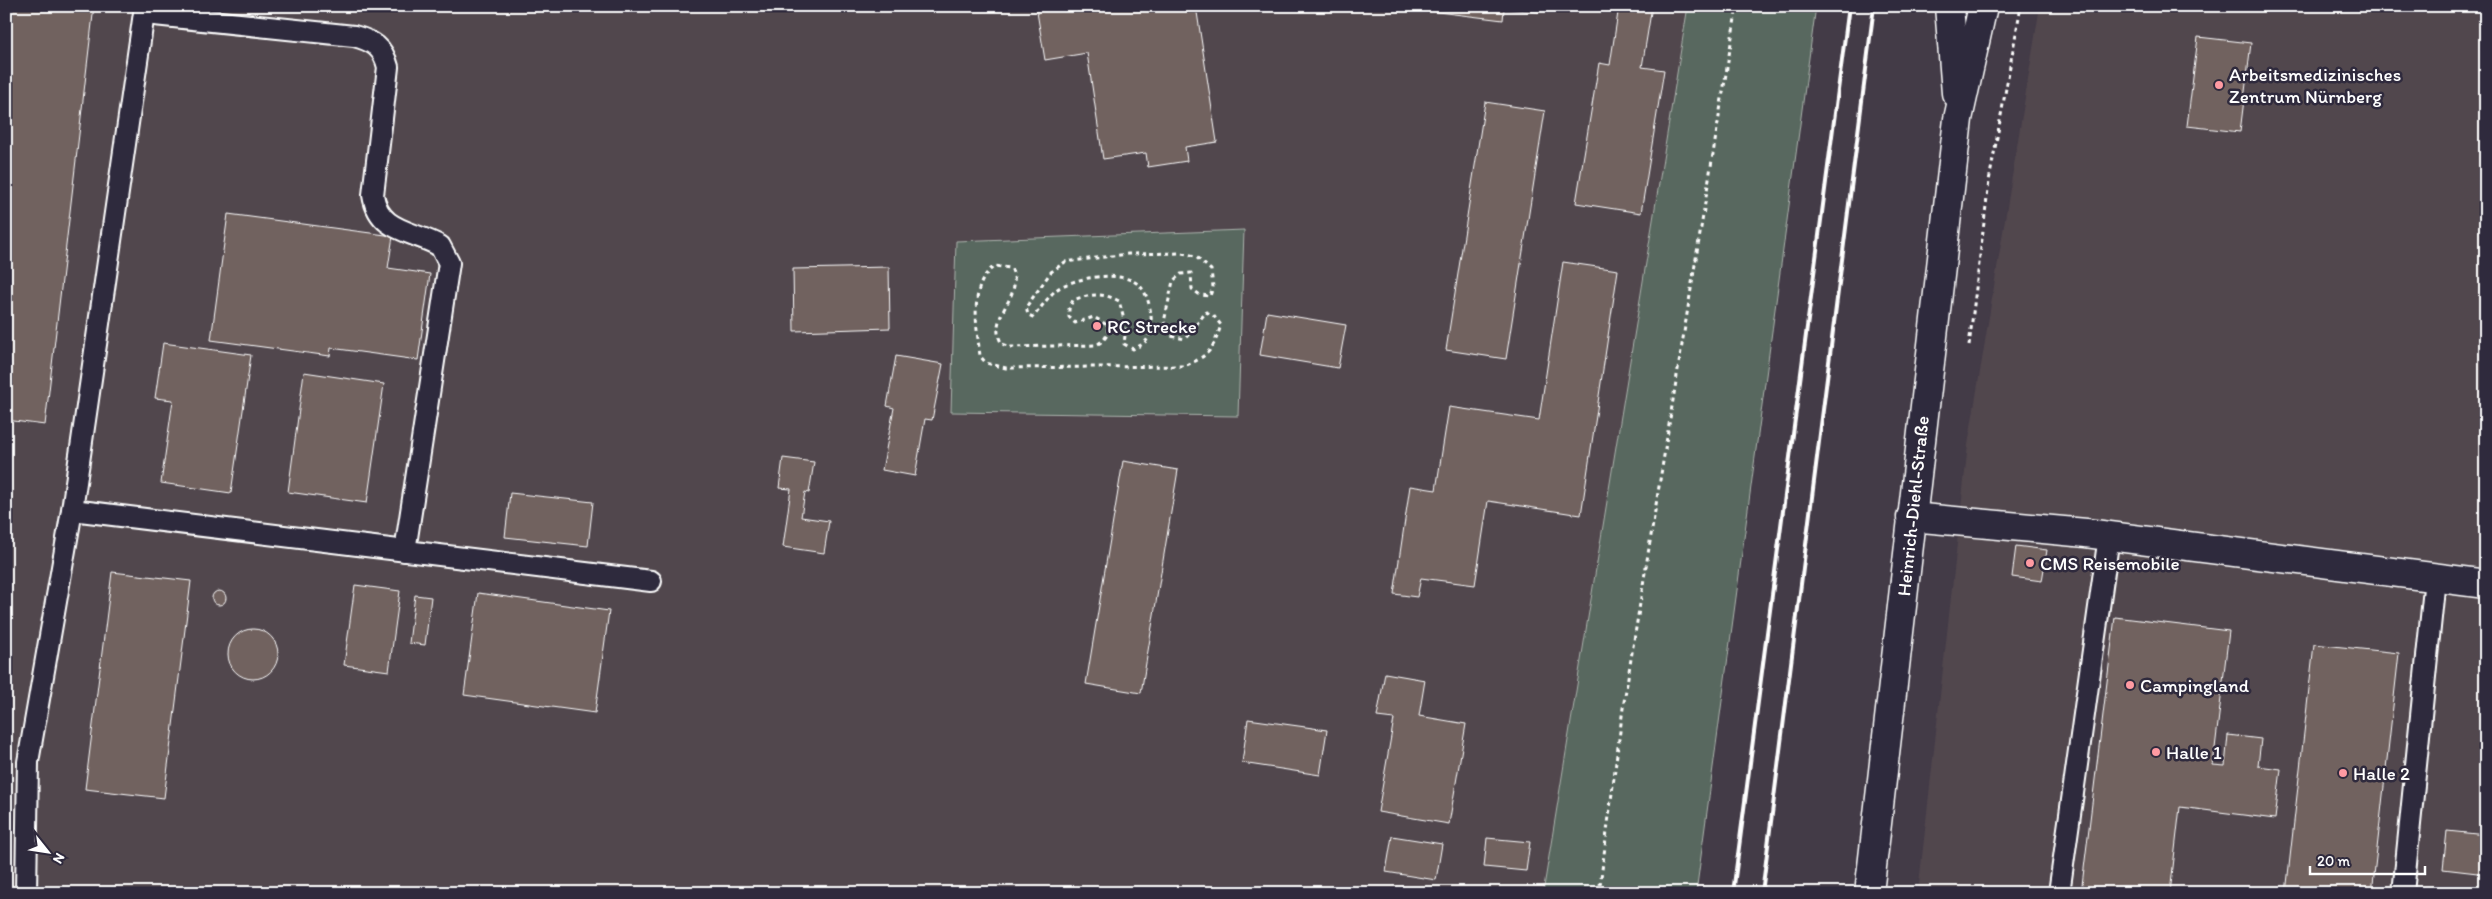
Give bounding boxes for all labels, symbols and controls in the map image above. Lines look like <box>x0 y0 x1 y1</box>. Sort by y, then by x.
place label: Arbeitsmedizinisches Zentrum Nürnberg <box>2229 63 2401 108</box>
marker: Arbeitsmedizinisches Zentrum Nürnberg <box>2213 79 2225 91</box>
place label: RC Strecke <box>1107 315 1197 338</box>
marker: RC Strecke <box>1091 320 1103 332</box>
street label: Heinrich-Diehl-Straße <box>1892 415 1934 597</box>
place label: CMS Reisemobile <box>2040 552 2180 575</box>
marker: CMS Reisemobile <box>2024 557 2036 569</box>
place label: Campingland <box>2140 674 2250 697</box>
marker: Campingland <box>2124 679 2136 691</box>
place label: Halle 1 <box>2166 741 2222 764</box>
marker: Halle 1 <box>2150 746 2162 758</box>
place label: Halle 2 <box>2353 762 2410 785</box>
marker: Halle 2 <box>2337 767 2349 779</box>
north arrow <box>22 826 72 876</box>
scale bar <box>2310 844 2424 876</box>
text: N <box>49 850 69 867</box>
text: 20 m <box>2317 852 2351 870</box>

